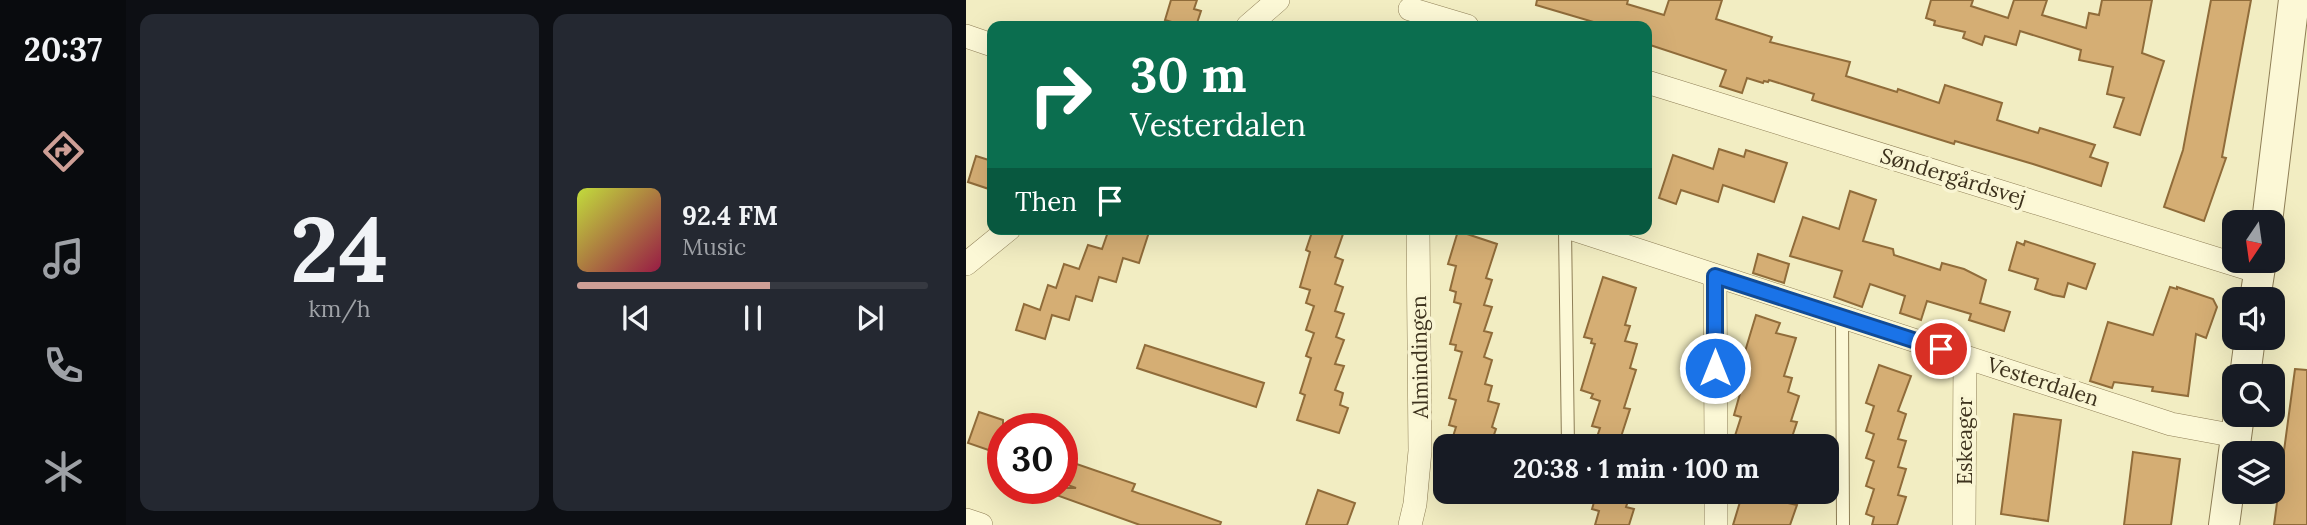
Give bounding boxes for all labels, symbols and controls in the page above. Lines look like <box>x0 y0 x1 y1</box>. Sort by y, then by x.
text: 20:37 <box>24 29 102 70</box>
text: 30 m <box>1130 43 1247 105</box>
icon: right <box>1015 49 1106 140</box>
text: Vesterdalen <box>1130 104 1306 145</box>
icon: directions <box>39 127 88 176</box>
street label: Søndergårdsvej <box>1877 142 2029 211</box>
icon: arrive <box>1091 182 1129 220</box>
text: Then <box>1015 185 1077 218</box>
text: 24 <box>290 190 389 307</box>
text: 92.4 FM <box>682 199 778 232</box>
north arrow <box>2222 210 2286 273</box>
map controls <box>2222 210 2285 504</box>
text: Music <box>682 232 746 261</box>
icon: music <box>39 234 88 283</box>
button: sound <box>2222 287 2285 350</box>
text: km/h <box>308 294 371 323</box>
street label: Almindingen <box>1405 295 1434 420</box>
icon: previous <box>617 299 655 337</box>
icon: pause <box>734 299 772 337</box>
icon: next <box>851 299 889 337</box>
pin <box>1911 319 1971 379</box>
icon: arrive <box>1922 330 1960 368</box>
position arrow <box>1678 331 1752 405</box>
icon: phone <box>39 341 88 390</box>
street label: Vesterdalen <box>1983 350 2103 412</box>
button: search <box>2222 364 2285 427</box>
street label: Eskeager <box>1951 397 1978 485</box>
speed limit sign: 30 <box>987 413 1078 504</box>
button: layers <box>2222 441 2285 504</box>
icon: climate <box>39 447 88 496</box>
text: 20:38 · 1 min · 100 m <box>1513 452 1759 485</box>

